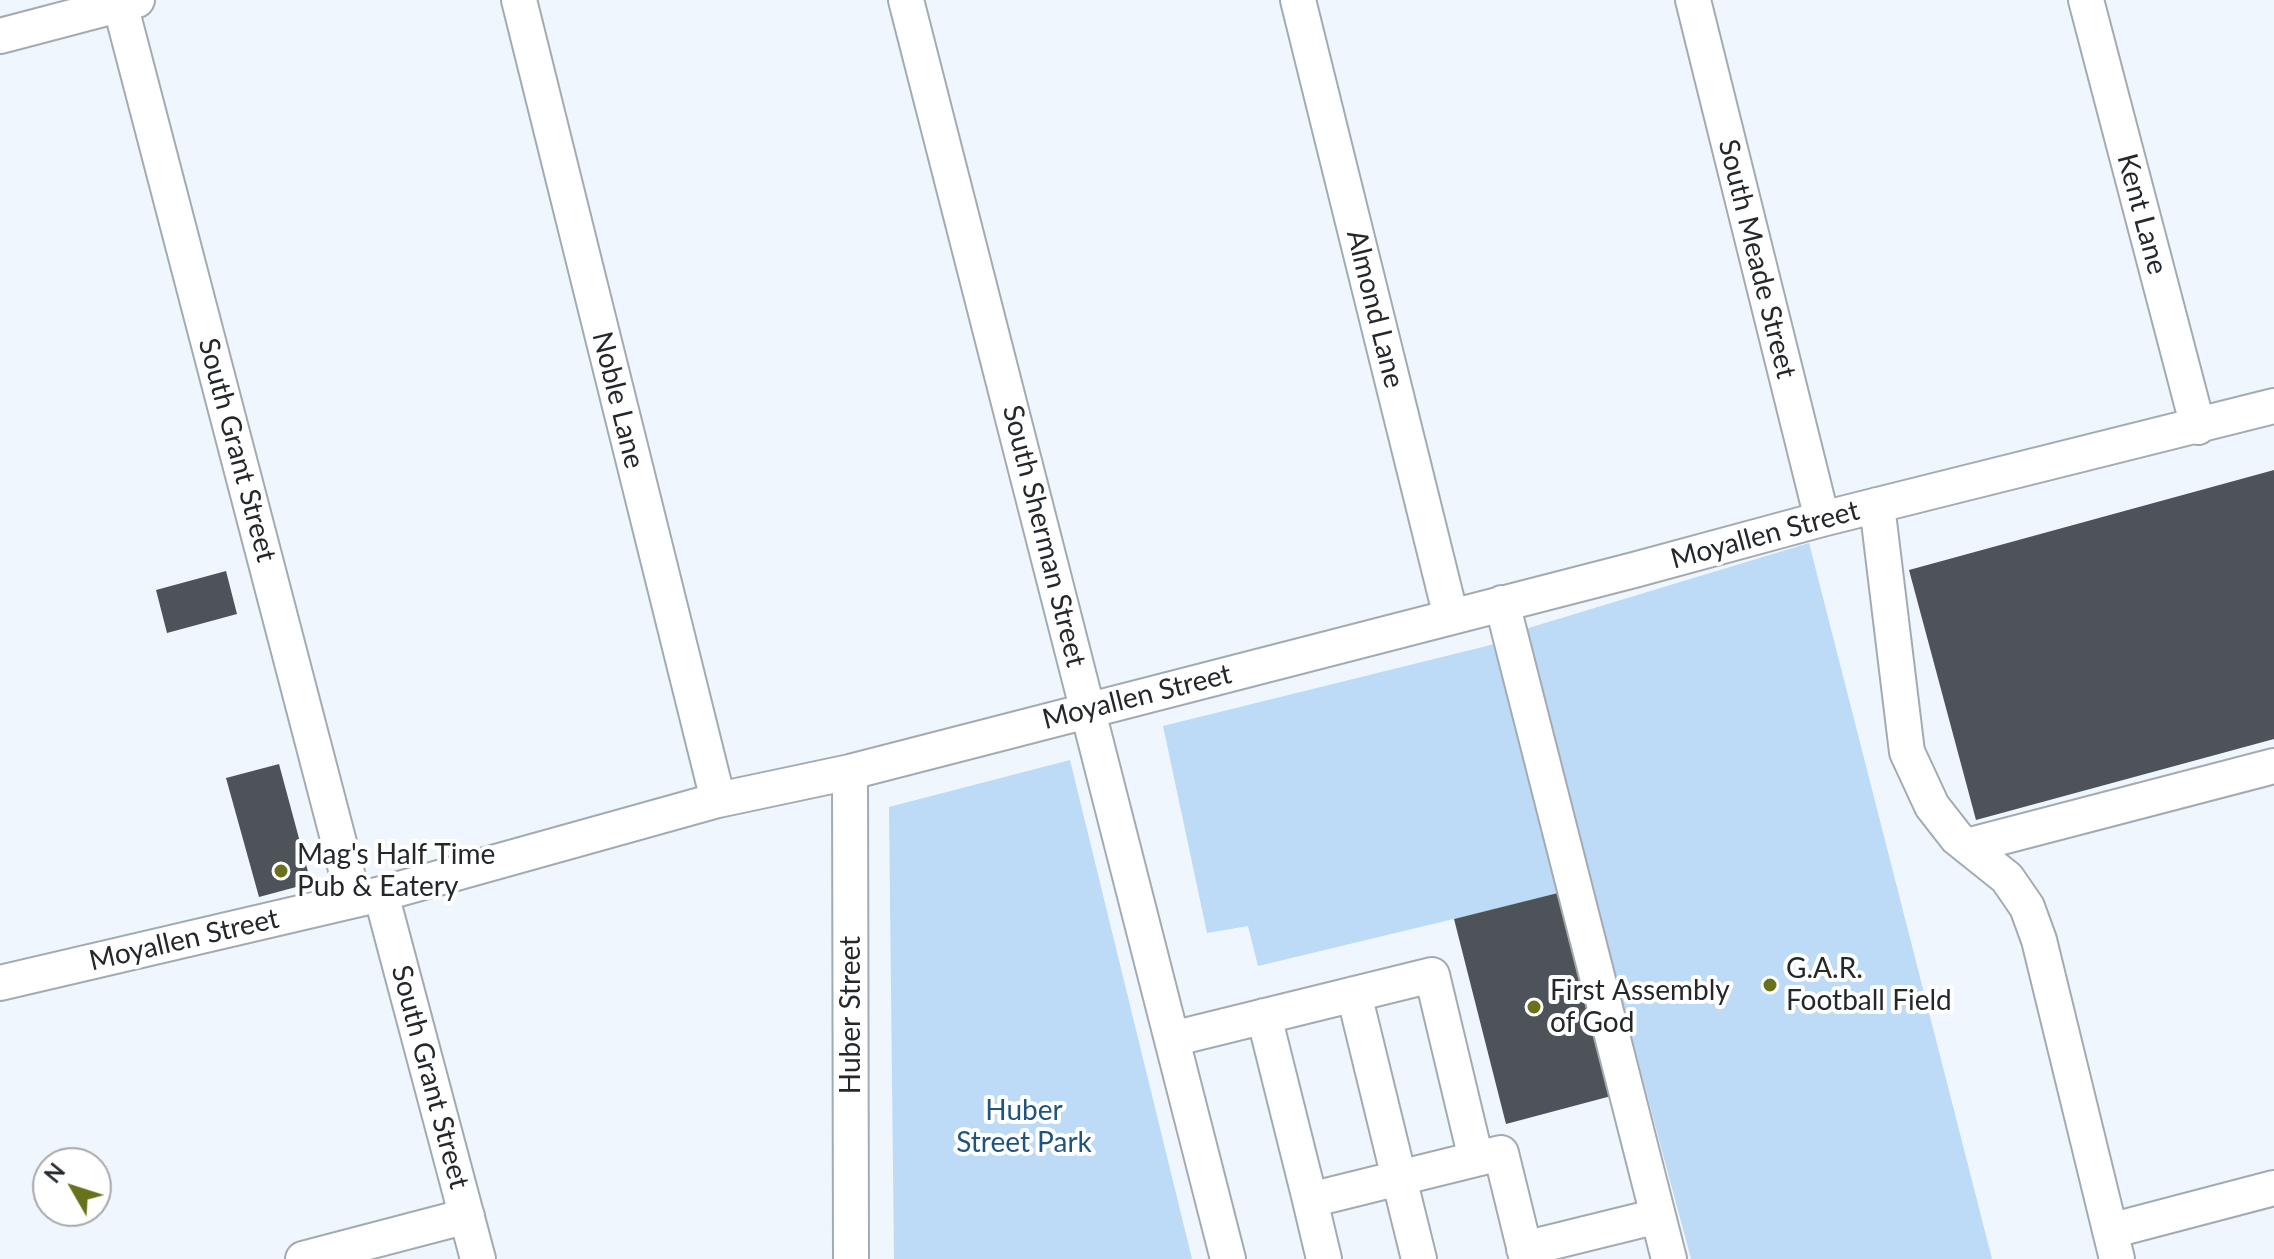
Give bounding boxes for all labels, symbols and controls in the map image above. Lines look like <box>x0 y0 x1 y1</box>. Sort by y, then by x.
street label: South Meade Street <box>1711 136 1803 382</box>
street label: Kent Lane <box>2110 150 2174 278</box>
street label: Almond Lane <box>1339 227 1411 391</box>
street label: Noble Lane <box>585 328 651 472</box>
street label: South Grant Street <box>191 335 283 565</box>
street label: South Sherman Street <box>995 402 1093 670</box>
street label: Moyallen Street <box>1667 494 1863 576</box>
street label: Moyallen Street <box>1039 657 1235 737</box>
place label: Mag's Half Time Pub & Eatery <box>297 838 495 904</box>
marker: Mag's Half Time Pub & Eatery <box>272 862 290 880</box>
street label: Moyallen Street <box>86 902 282 978</box>
street label: Huber Street <box>834 936 868 1094</box>
place label: G.A.R. Football Field <box>1786 952 1952 1018</box>
street label: South Grant Street <box>384 962 476 1192</box>
place label: First Assembly of God <box>1550 974 1730 1040</box>
marker: G.A.R. Football Field <box>1761 976 1779 994</box>
marker: First Assembly of God <box>1525 998 1543 1016</box>
park label: Huber Street Park <box>956 1094 1092 1160</box>
north arrow <box>32 1147 112 1227</box>
text: N <box>39 1158 70 1188</box>

